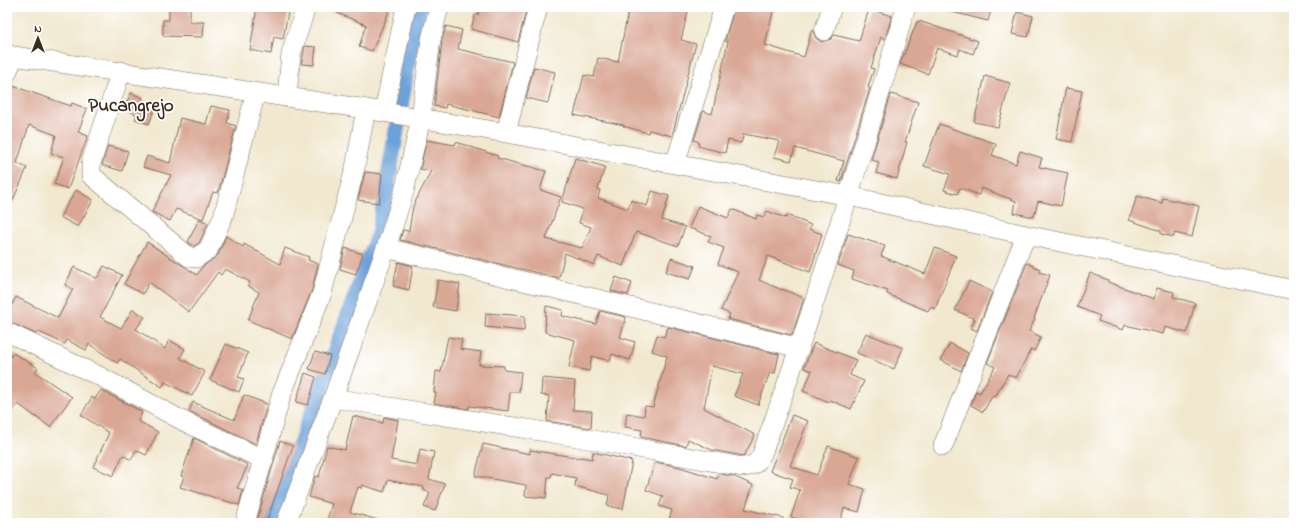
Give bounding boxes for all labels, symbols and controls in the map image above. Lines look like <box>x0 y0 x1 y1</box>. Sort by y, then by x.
north arrow <box>18 18 58 58</box>
text: N <box>34 21 42 37</box>
district label: Pucangrejo <box>88 93 174 122</box>

